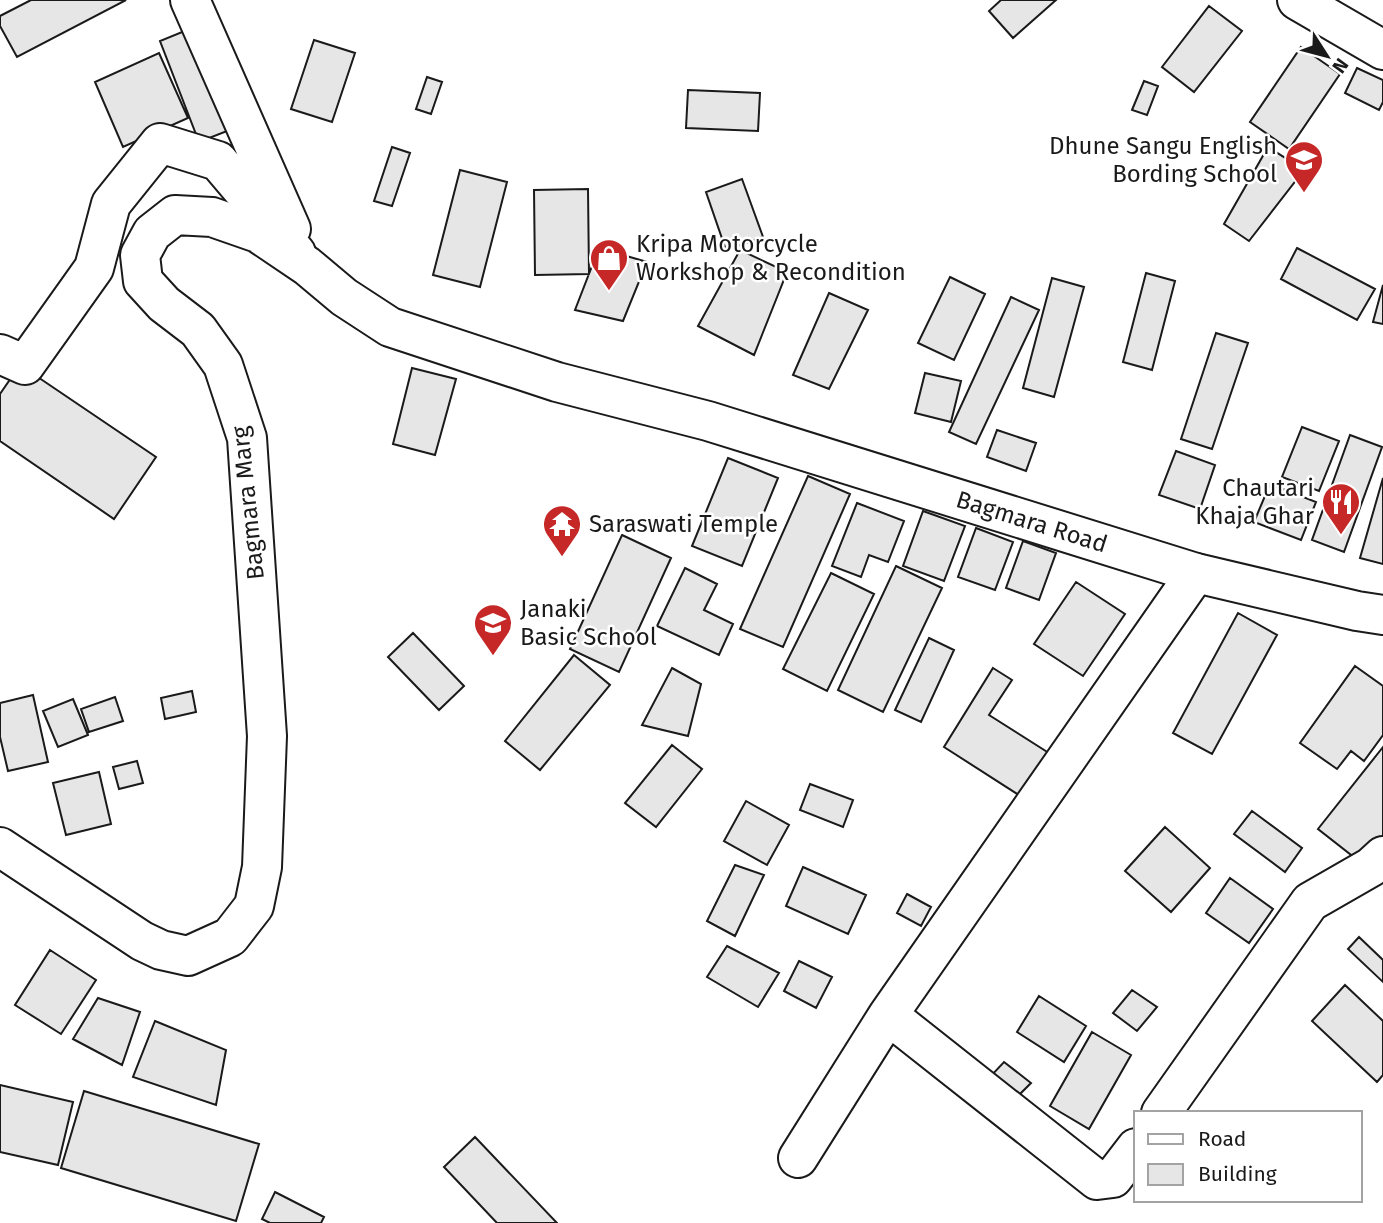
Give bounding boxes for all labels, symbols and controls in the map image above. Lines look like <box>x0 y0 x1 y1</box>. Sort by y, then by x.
north arrow <box>1292 21 1362 91</box>
text: N <box>1327 54 1353 78</box>
place label: Dhune Sangu English Bording School <box>1049 132 1277 188</box>
school or university icon: Dhune Sangu English Bording School <box>1283 139 1325 194</box>
place label: Kripa Motorcycle Workshop & Recondition <box>636 230 906 286</box>
shop icon: Kripa Motorcycle Workshop & Recondition <box>588 237 630 292</box>
street label: Bagmara Marg <box>226 424 270 581</box>
place label: Chautari Khaja Ghar <box>1195 474 1315 530</box>
restaurant icon: Chautari Khaja Ghar <box>1320 481 1362 536</box>
street label: Bagmara Road <box>953 485 1111 559</box>
temple icon: Saraswati Temple <box>541 503 583 558</box>
place label: Saraswati Temple <box>589 510 778 538</box>
place label: Janaki Basic School <box>520 595 657 651</box>
school or university icon: Janaki Basic School <box>472 602 514 657</box>
legend <box>1134 1111 1362 1202</box>
text: Road <box>1198 1126 1246 1152</box>
text: Building <box>1198 1161 1277 1187</box>

